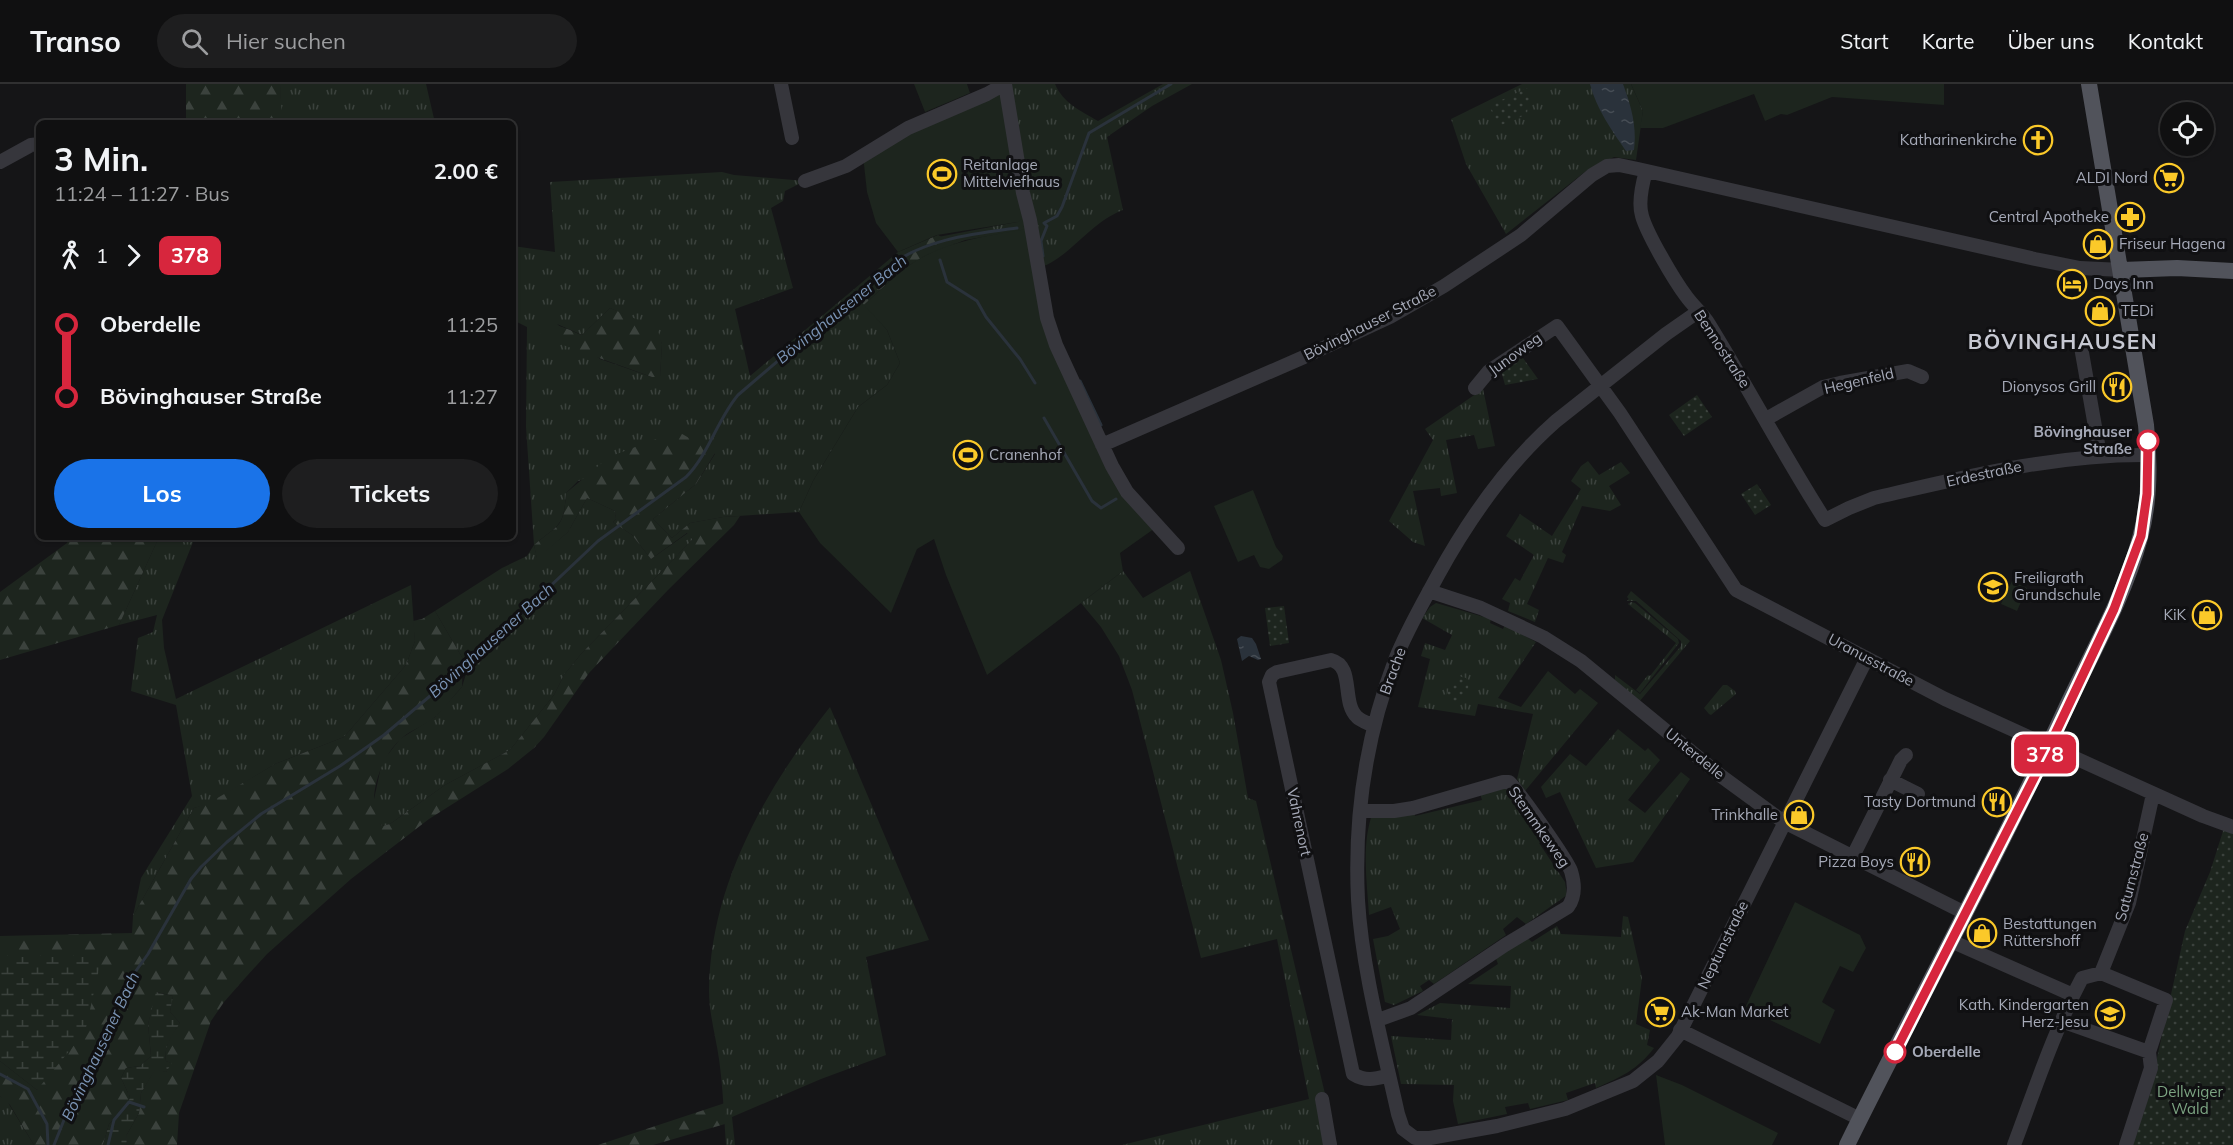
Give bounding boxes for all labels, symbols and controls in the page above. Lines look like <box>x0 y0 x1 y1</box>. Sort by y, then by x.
search box <box>157 14 577 68</box>
text: Transo <box>30 24 121 59</box>
icon: search <box>178 25 211 58</box>
text: Hier suchen <box>226 27 346 55</box>
text: Start <box>1840 28 1889 54</box>
text: Karte <box>1922 28 1974 54</box>
text: Über uns <box>2007 28 2095 54</box>
text: Kontakt <box>2128 28 2203 54</box>
map controls <box>2160 102 2214 156</box>
button: locate <box>2160 102 2214 156</box>
church icon: Katharinenkirche <box>2022 124 2054 156</box>
place label: Katharinenkirche <box>1900 130 2017 149</box>
text: 3 Min. <box>54 138 148 179</box>
place label: Reitanlage Mittelviefhaus <box>963 155 1060 191</box>
text: 2.00 € <box>434 157 498 185</box>
sports icon: Reitanlage Mittelviefhaus <box>926 158 958 190</box>
supermarket icon: ALDI Nord <box>2153 162 2185 194</box>
place label: ALDI Nord <box>2076 168 2148 187</box>
text: 11:24 – 11:27 · Bus <box>54 181 230 206</box>
pharmacy icon: Central Apotheke <box>2114 201 2146 233</box>
place label: Central Apotheke <box>1989 207 2109 226</box>
shop icon: Friseur Hagena <box>2082 228 2114 260</box>
place label: Friseur Hagena <box>2119 234 2225 253</box>
icon: walk <box>54 239 87 272</box>
icon: forward <box>117 239 150 272</box>
text: 378 <box>171 242 209 268</box>
text: 1 <box>96 243 108 268</box>
water label: Bövinghausener Bach <box>772 250 910 368</box>
hotel icon: Days Inn <box>2056 268 2088 300</box>
place label: Days Inn <box>2093 274 2154 293</box>
street label: Bövinghauser Straße <box>1300 281 1439 364</box>
shop icon: TEDi <box>2084 295 2116 327</box>
place label: TEDi <box>2121 301 2154 320</box>
street label: Bennostraße <box>1690 306 1755 391</box>
text: Oberdelle <box>100 310 201 338</box>
text: 11:25 <box>445 312 498 337</box>
street label: Junoweg <box>1484 328 1545 379</box>
district label: BÖVINGHAUSEN <box>1968 328 2158 354</box>
street label: Hegenfeld <box>1822 363 1896 398</box>
restaurant icon: Dionysos Grill <box>2101 371 2133 403</box>
place label: Dionysos Grill <box>2002 377 2096 396</box>
text: Bövinghauser Straße <box>100 382 322 410</box>
text: 11:27 <box>445 384 498 409</box>
place label: Bövinghauser Straße <box>2034 422 2132 458</box>
marker: Bövinghauser Straße <box>2137 430 2159 452</box>
sports icon: Cranenhof <box>952 439 984 471</box>
place label: Cranenhof <box>989 445 1063 464</box>
street label: Erdestraße <box>1945 456 2023 491</box>
button: Los <box>54 459 270 528</box>
button: Tickets <box>282 459 498 528</box>
place label: Freiligrath Grundschule <box>2014 568 2101 604</box>
school or university icon: Freiligrath Grundschule <box>1977 571 2009 603</box>
water label: Bövinghausener Bach <box>424 578 558 702</box>
shop icon: KiK <box>2191 599 2223 631</box>
place label: KiK <box>2163 605 2186 624</box>
street label: Uranusstraße <box>1825 629 1918 690</box>
street label: Brache <box>1375 645 1410 697</box>
street label: Unterdelle <box>1662 724 1729 783</box>
line badge: 378 <box>2010 734 2080 774</box>
text: 378 <box>2026 741 2064 767</box>
street label: Stemmkeweg <box>1504 782 1574 871</box>
street label: Vahrenort <box>1283 786 1316 858</box>
restaurant icon: Tasty Dortmund <box>1981 786 2013 818</box>
place label: Tasty Dortmund <box>1864 792 1976 811</box>
shop icon: Trinkhalle <box>1783 799 1815 831</box>
place label: Trinkhalle <box>1711 805 1778 824</box>
street label: Saturnstraße <box>2111 830 2152 923</box>
restaurant icon: Pizza Boys <box>1899 846 1931 878</box>
place label: Pizza Boys <box>1818 852 1894 871</box>
street label: Neptunstraße <box>1693 898 1752 992</box>
place label: Bestattungen Rüttershoff <box>2003 914 2097 950</box>
shop icon: Bestattungen Rüttershoff <box>1966 917 1998 949</box>
water label: Bövinghausener Bach <box>57 968 143 1124</box>
place label: Kath. Kindergarten Herz-Jesu <box>1959 995 2089 1031</box>
supermarket icon: Ak-Man Market <box>1644 996 1676 1028</box>
school or university icon: Kath. Kindergarten Herz-Jesu <box>2094 998 2126 1030</box>
place label: Ak-Man Market <box>1681 1002 1789 1021</box>
marker: Oberdelle <box>1884 1041 1906 1063</box>
place label: Oberdelle <box>1912 1042 1981 1061</box>
park label: Dellwiger Wald <box>2157 1082 2223 1118</box>

